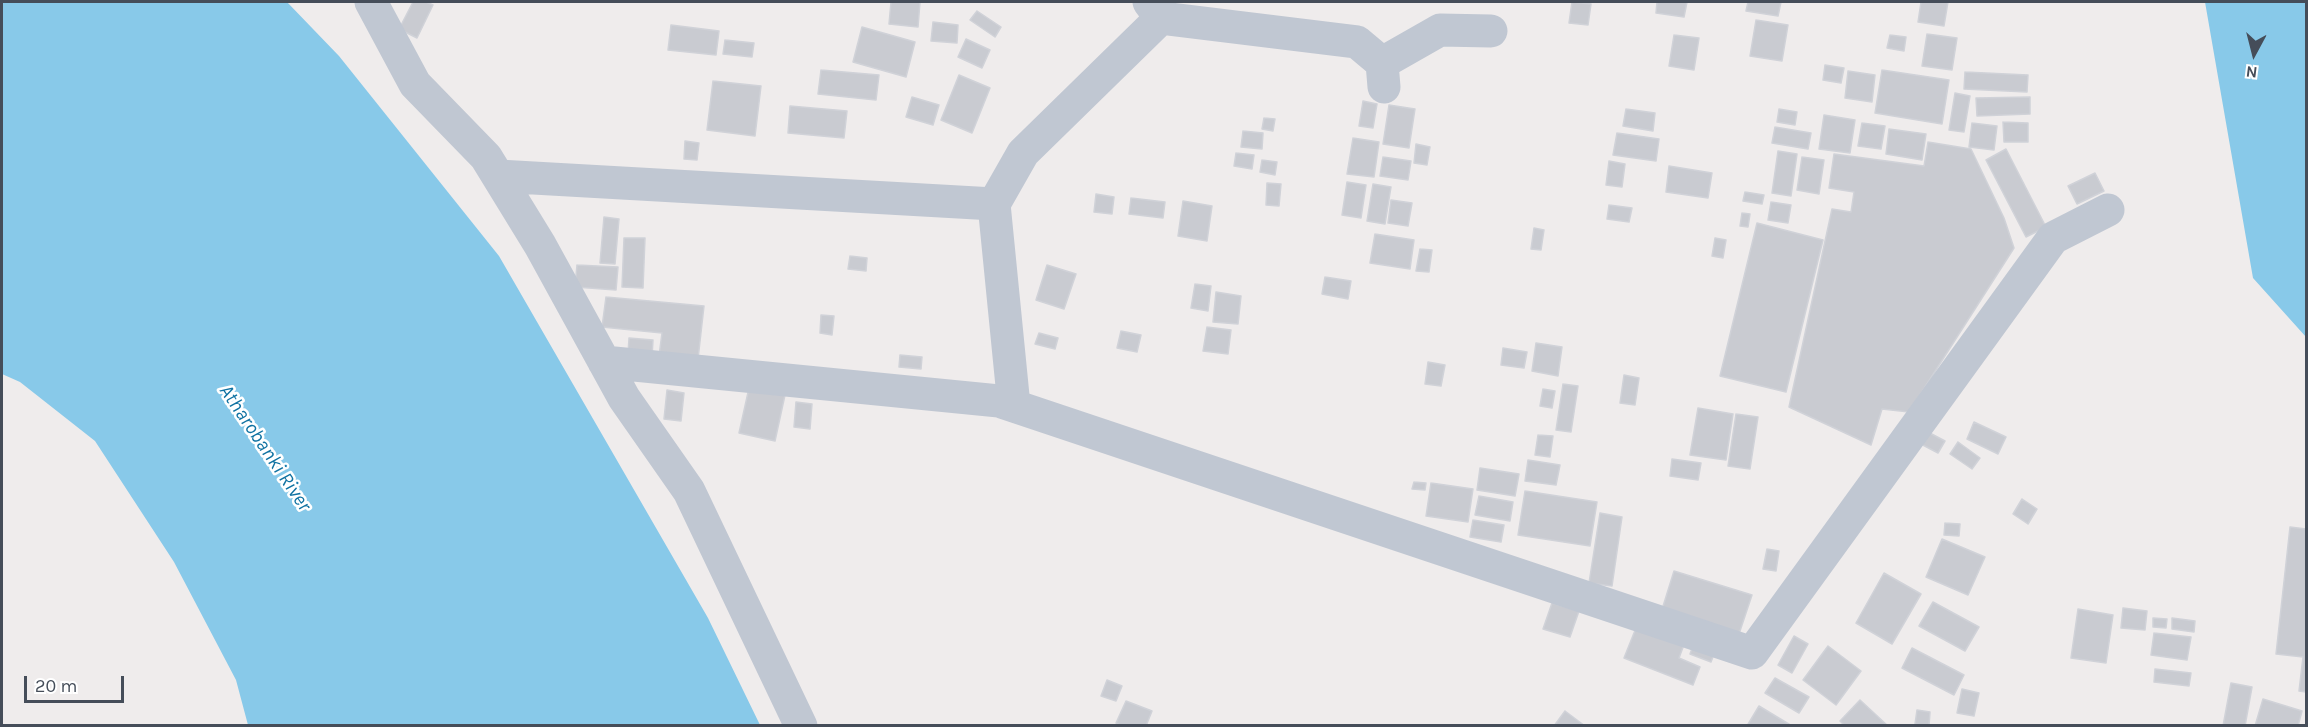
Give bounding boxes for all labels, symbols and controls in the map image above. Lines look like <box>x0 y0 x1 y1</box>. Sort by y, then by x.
north arrow <box>2224 24 2284 84</box>
text: N <box>2245 62 2259 82</box>
water label: Atharobanki River <box>214 380 316 516</box>
scale bar <box>27 664 128 702</box>
text: 20 m <box>35 675 77 697</box>

